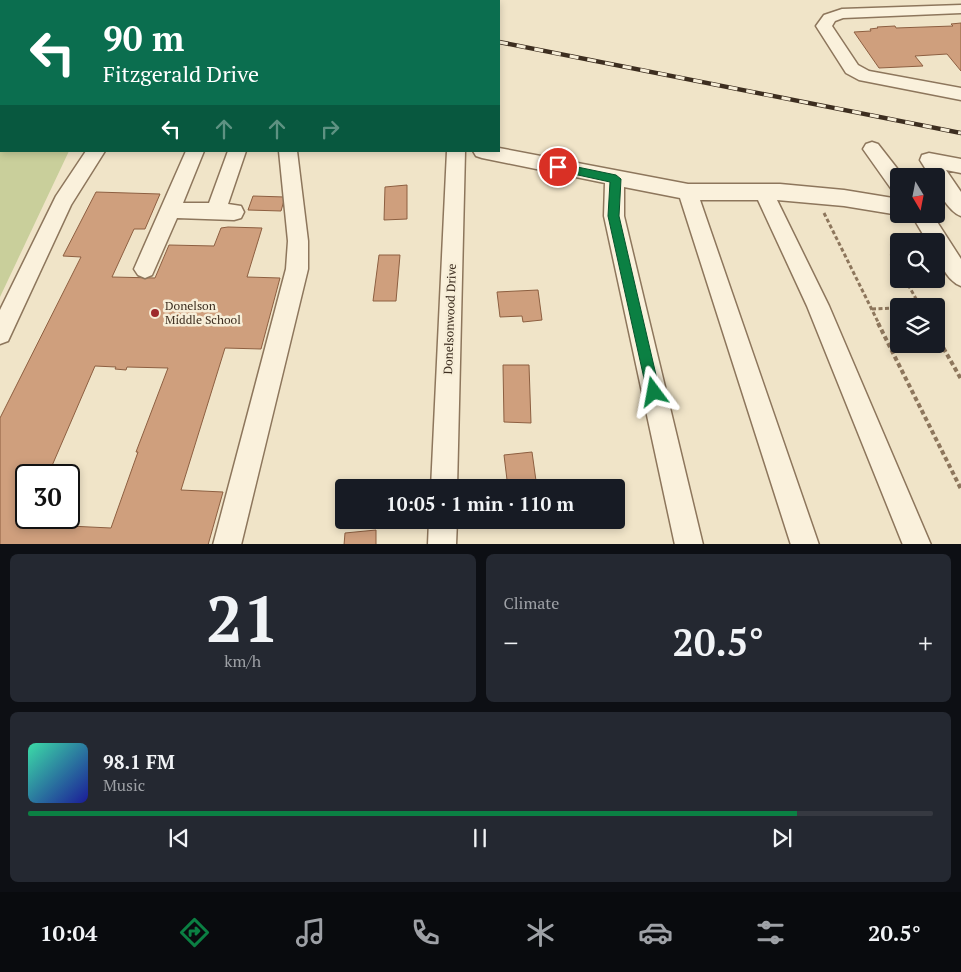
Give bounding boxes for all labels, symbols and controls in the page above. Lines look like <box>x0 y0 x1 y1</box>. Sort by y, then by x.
text: 90 m <box>103 15 184 61</box>
icon: left <box>20 20 85 85</box>
text: Fitzgerald Drive <box>103 59 259 88</box>
icon: left <box>157 115 185 143</box>
icon: ahead <box>210 115 238 143</box>
icon: ahead <box>263 115 291 143</box>
icon: right <box>316 115 344 143</box>
pin <box>537 146 579 188</box>
icon: arrive <box>544 153 572 181</box>
north arrow <box>890 168 945 222</box>
map controls <box>890 168 945 353</box>
button: search <box>890 233 945 288</box>
street label: Donelsonwood Drive <box>440 263 459 375</box>
place label: Donelson Middle School <box>165 298 241 327</box>
button: layers <box>890 298 945 353</box>
marker: Donelson Middle School <box>149 307 161 319</box>
position arrow <box>627 365 679 417</box>
speed limit sign: 30 <box>15 464 80 529</box>
text: 10:05 · 1 min · 110 m <box>386 491 574 516</box>
text: 21 <box>206 574 279 661</box>
text: Climate <box>504 592 559 614</box>
text: 20.5° <box>673 617 764 667</box>
text: − <box>504 624 518 661</box>
text: + <box>918 624 933 661</box>
text: km/h <box>224 650 261 672</box>
text: 98.1 FM <box>103 749 175 774</box>
text: Music <box>103 774 145 796</box>
icon: previous <box>165 824 193 852</box>
icon: pause <box>466 824 494 852</box>
icon: next <box>768 824 796 852</box>
icon: directions <box>177 915 212 950</box>
icon: music <box>293 915 328 950</box>
icon: phone <box>408 915 443 950</box>
icon: climate <box>523 915 558 950</box>
icon: car <box>638 915 673 950</box>
icon: filters <box>753 915 788 950</box>
text: 10:04 <box>40 918 97 947</box>
text: 20.5° <box>868 918 921 947</box>

